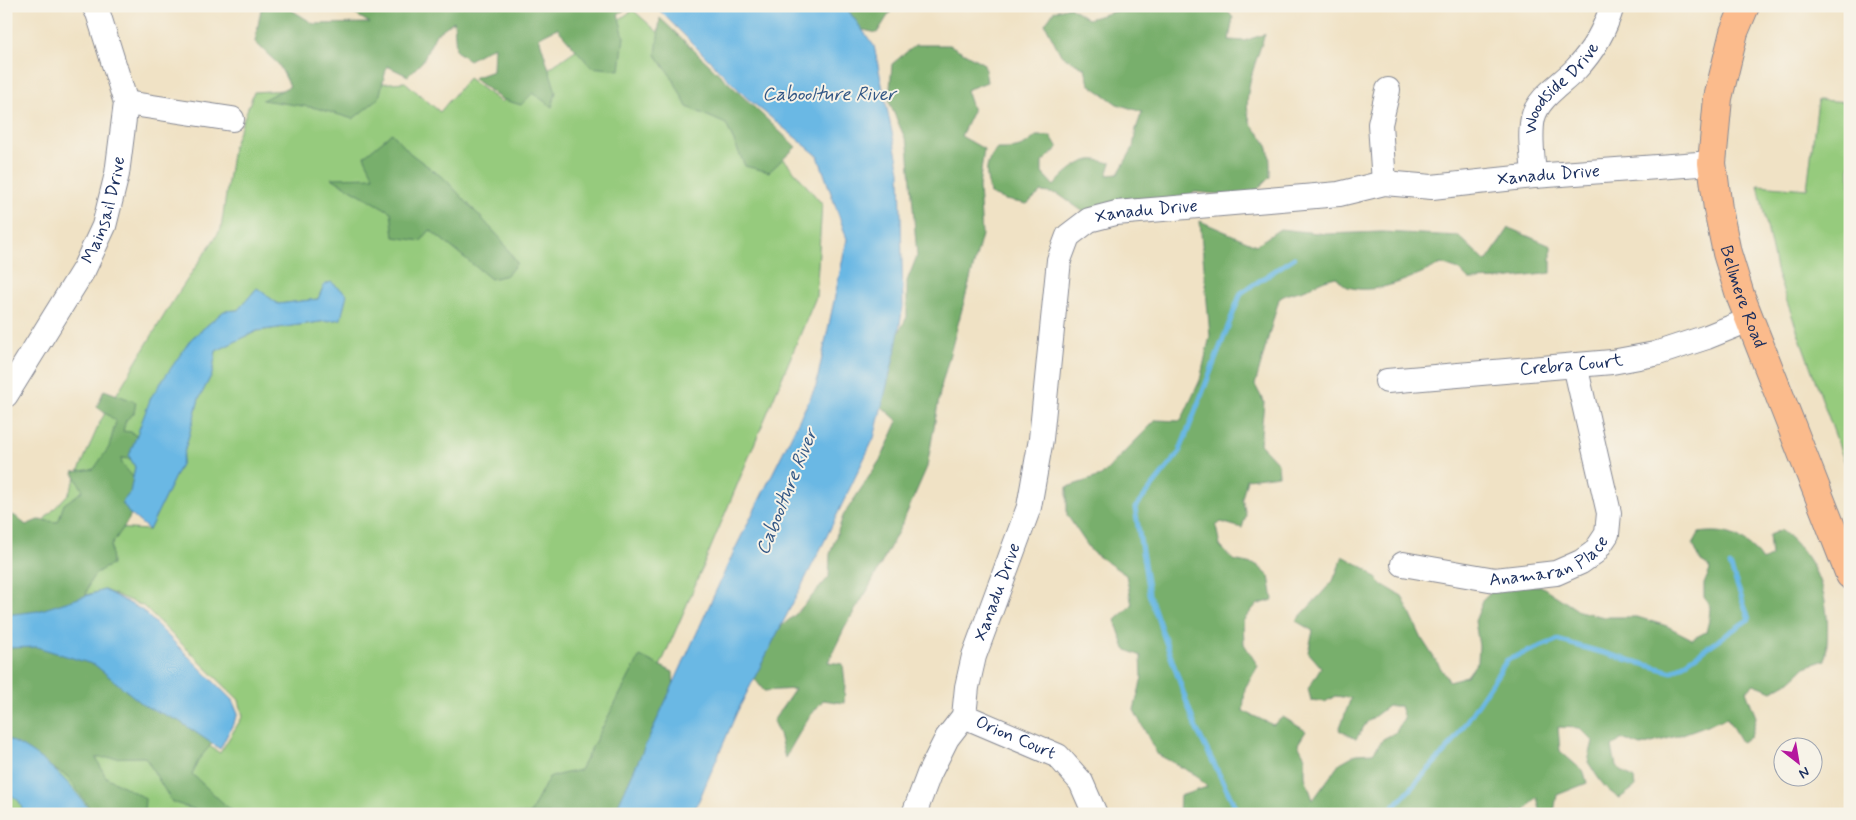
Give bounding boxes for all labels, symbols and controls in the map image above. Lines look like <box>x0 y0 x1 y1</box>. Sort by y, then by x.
street label: Woodside Drive <box>1519 37 1605 135</box>
water label: Caboolture River <box>762 82 898 107</box>
street label: Mainsail Drive <box>76 155 131 268</box>
street label: Xanadu Drive <box>1496 159 1601 192</box>
street label: Xanadu Drive <box>1093 194 1199 230</box>
street label: Bellmere Road <box>1714 243 1772 352</box>
street label: Crebra Court <box>1519 348 1625 382</box>
water label: Caboolture River <box>750 424 824 559</box>
street label: Anamaran Place <box>1488 531 1614 593</box>
street label: Xanadu Drive <box>969 540 1027 644</box>
street label: Orion Court <box>972 710 1060 766</box>
north arrow <box>1774 738 1824 788</box>
text: N <box>1796 762 1813 782</box>

